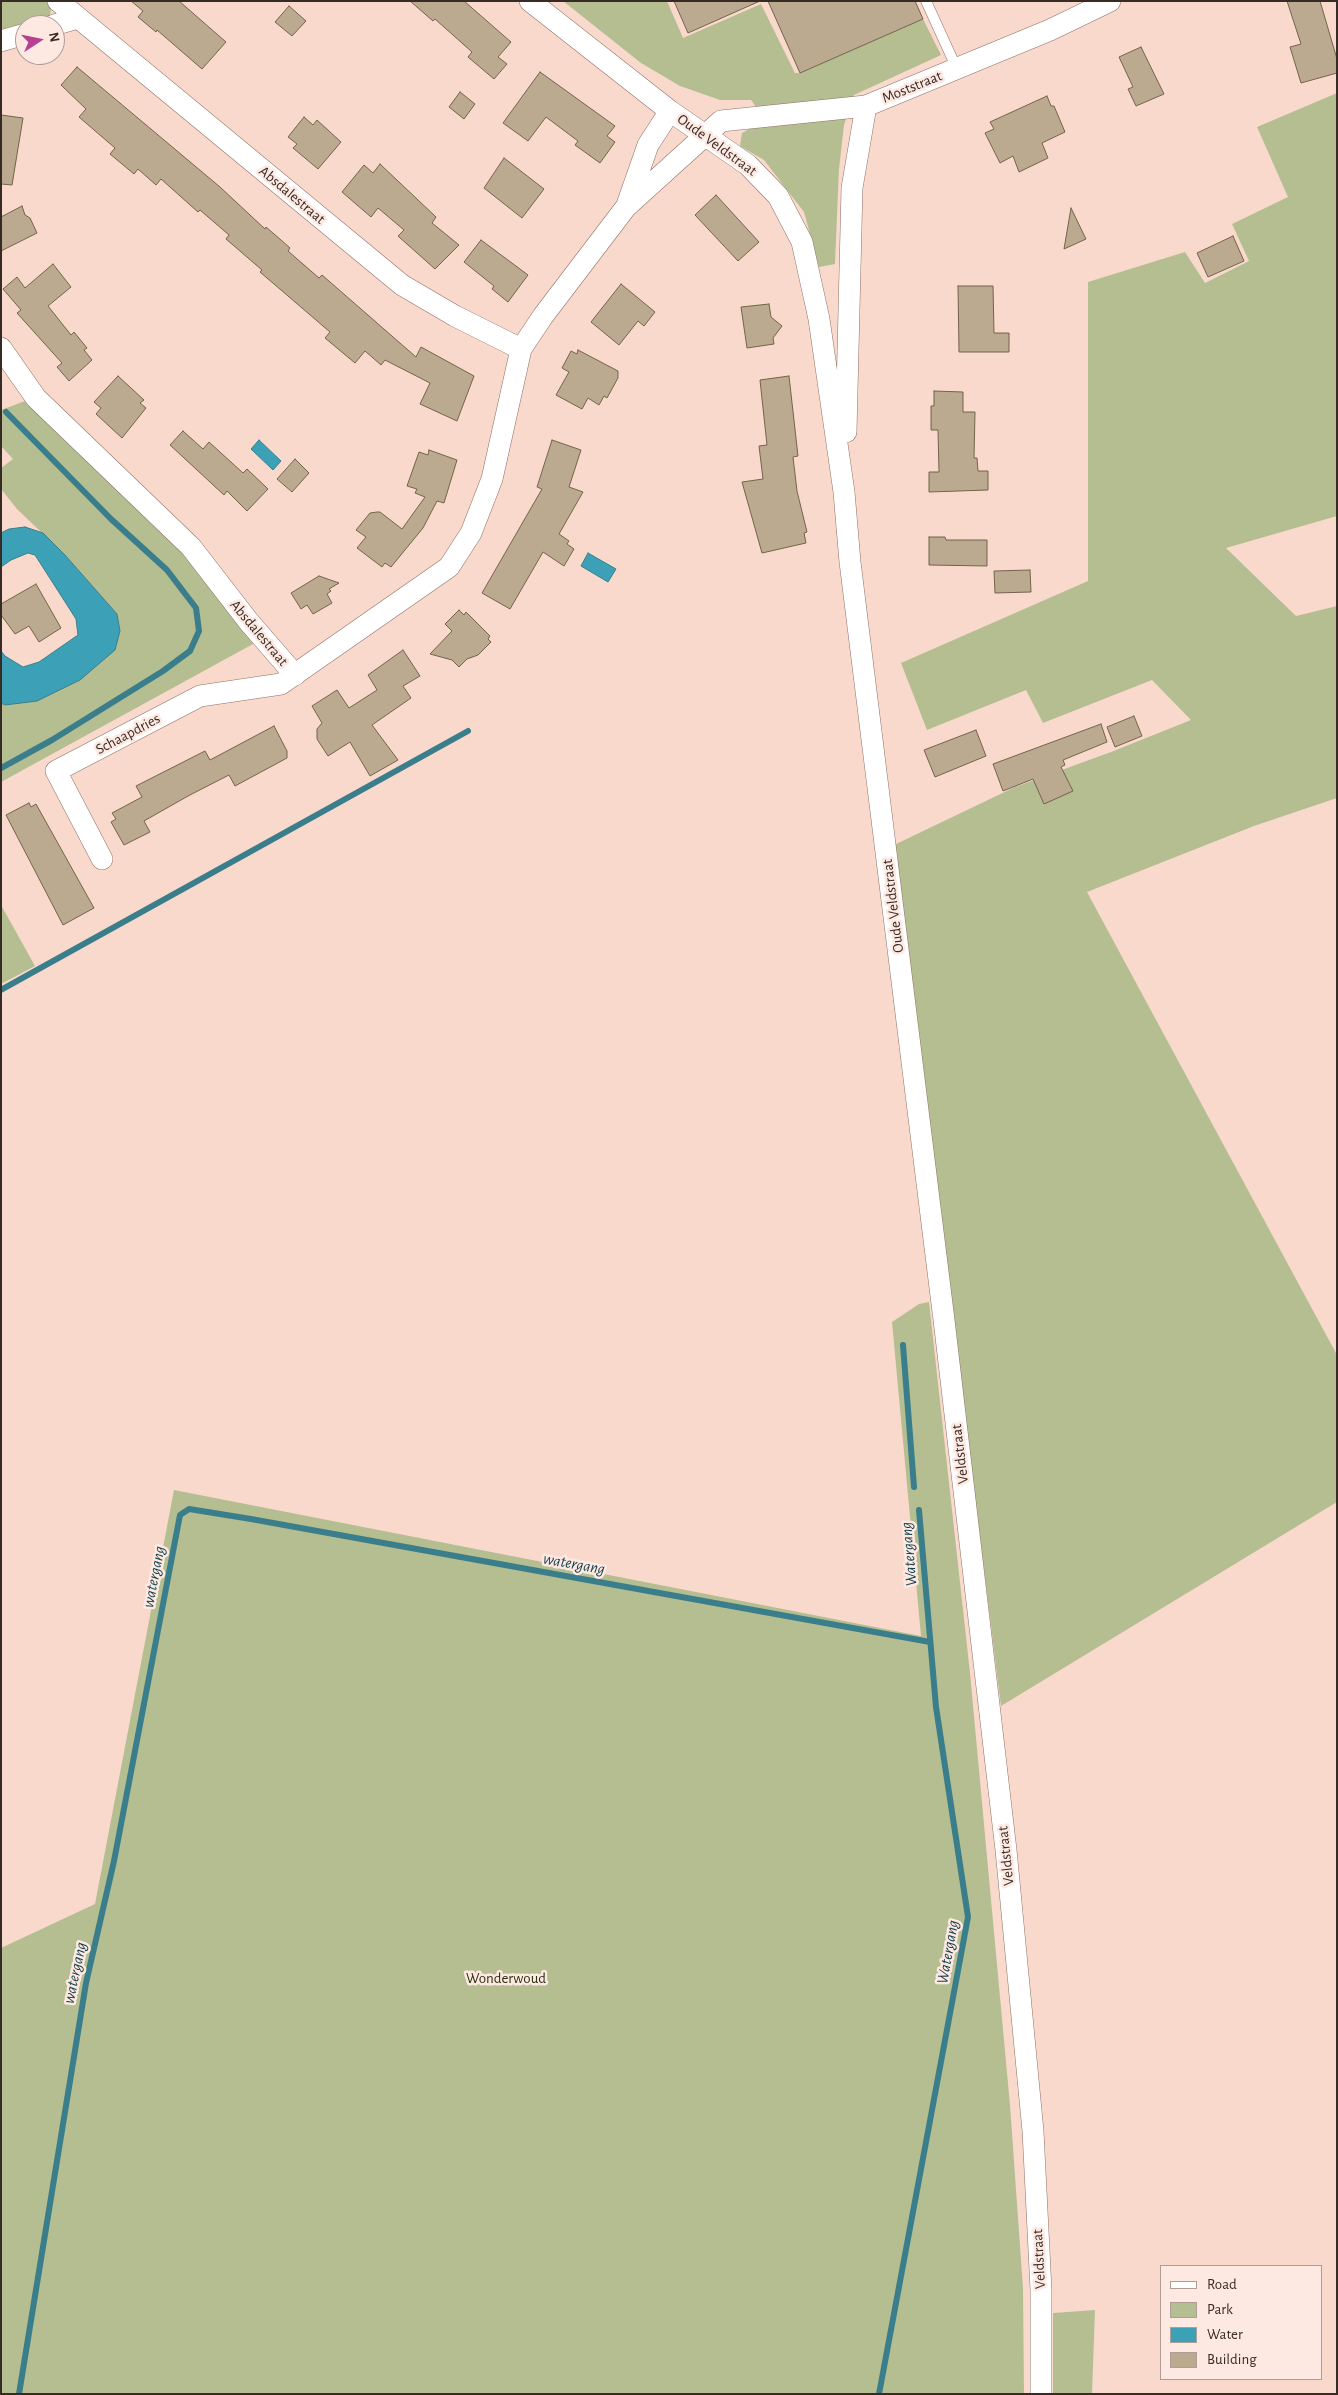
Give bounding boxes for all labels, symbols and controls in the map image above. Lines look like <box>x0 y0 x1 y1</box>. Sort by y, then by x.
north arrow <box>15 15 65 65</box>
text: N <box>46 31 62 43</box>
street label: Moststraat <box>879 67 945 107</box>
street label: Oude Veldstraat <box>674 110 760 180</box>
street label: Absdalestraat <box>255 162 329 228</box>
street label: Absdalestraat <box>226 596 292 670</box>
street label: Schaapdries <box>93 709 163 759</box>
street label: Oude Veldstraat <box>878 858 908 954</box>
street label: Veldstraat <box>947 1423 973 1485</box>
water label: Watergang <box>897 1521 921 1587</box>
water label: watergang <box>139 1544 169 1610</box>
water label: watergang <box>541 1549 607 1579</box>
street label: Veldstraat <box>994 1825 1018 1887</box>
water label: Watergang <box>933 1918 963 1986</box>
water label: watergang <box>59 1940 91 2006</box>
park label: Wonderwoud <box>466 1969 546 1987</box>
street label: Veldstraat <box>1028 2229 1050 2289</box>
legend <box>1160 2265 1323 2380</box>
text: Road <box>1207 2277 1237 2292</box>
text: Park <box>1207 2302 1233 2317</box>
text: Water <box>1207 2327 1243 2342</box>
text: Building <box>1207 2352 1257 2367</box>

